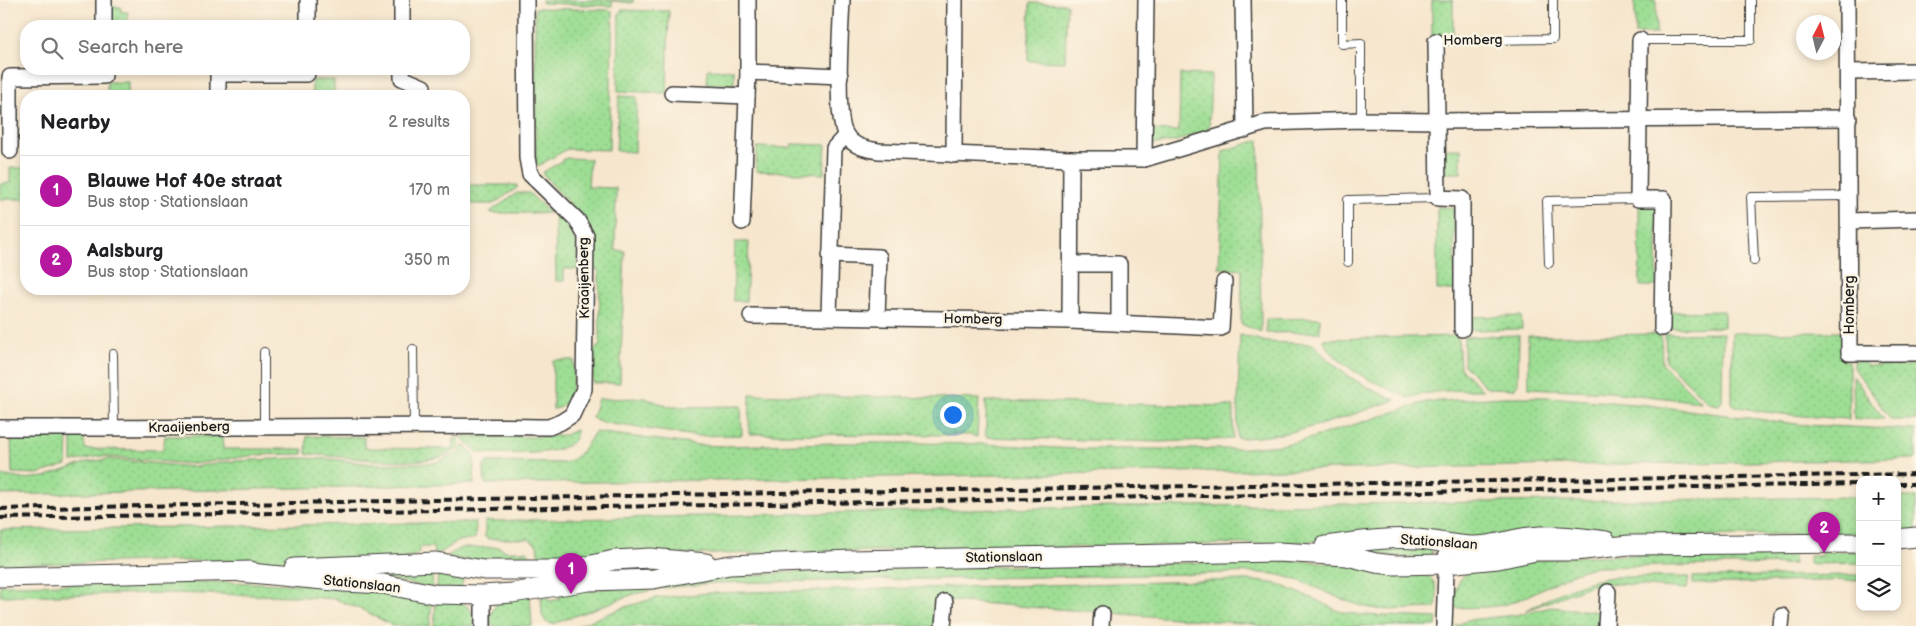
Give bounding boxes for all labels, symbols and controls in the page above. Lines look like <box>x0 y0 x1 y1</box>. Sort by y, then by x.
north arrow <box>1796 15 1841 60</box>
search box <box>20 20 470 75</box>
street label: Homberg <box>1443 31 1503 49</box>
icon: search <box>38 34 66 62</box>
text: Search here <box>78 36 183 59</box>
text: Nearby <box>40 110 110 135</box>
text: 2 results <box>388 113 450 132</box>
text: Blauwe Hof 40e straat <box>87 170 282 193</box>
text: 1 <box>53 181 59 200</box>
text: 170 m <box>409 181 450 200</box>
text: Bus stop · Stationslaan <box>87 193 248 212</box>
street label: Kraaijenberg <box>575 237 593 319</box>
text: Aalsburg <box>87 240 163 263</box>
text: 2 <box>51 251 61 270</box>
text: 350 m <box>404 251 450 270</box>
text: Bus stop · Stationslaan <box>87 263 248 282</box>
street label: Homberg <box>1841 276 1858 334</box>
street label: Homberg <box>943 310 1003 328</box>
your location <box>940 402 966 428</box>
street label: Kraaijenberg <box>148 418 230 436</box>
map controls <box>1856 476 1901 611</box>
button: + <box>1856 476 1901 521</box>
pin: 2 <box>1808 512 1840 553</box>
button: − <box>1856 521 1901 566</box>
street label: Stationslaan <box>1400 531 1478 553</box>
street label: Stationslaan <box>965 548 1043 566</box>
pin: 1 <box>555 553 587 594</box>
button: layers <box>1856 566 1901 611</box>
street label: Stationslaan <box>323 572 401 597</box>

